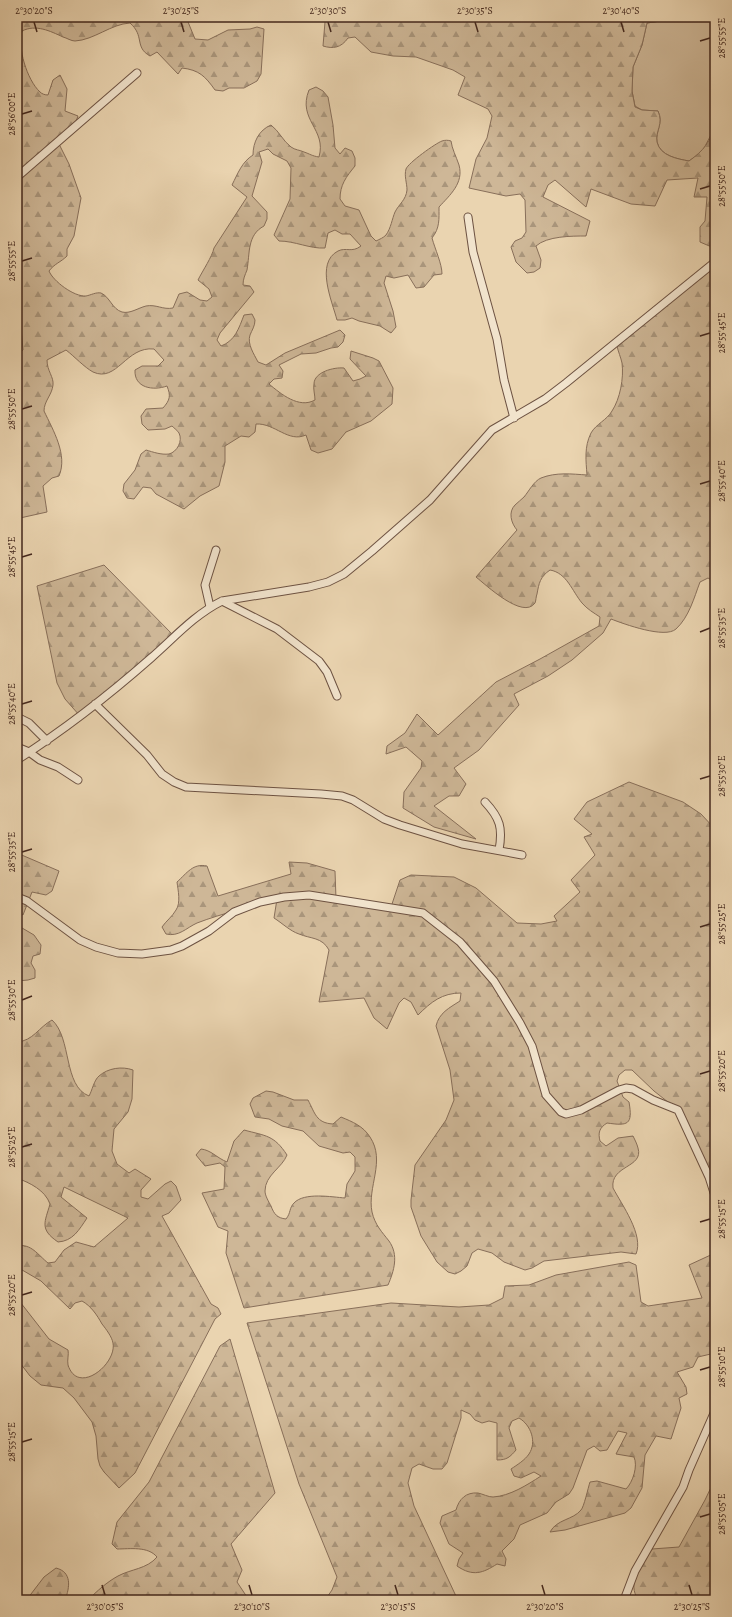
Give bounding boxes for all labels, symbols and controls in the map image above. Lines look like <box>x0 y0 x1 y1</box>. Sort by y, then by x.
text: 2°30'20"S <box>15 4 53 17</box>
text: 2°30'25"S <box>163 4 199 17</box>
text: 2°30'30"S <box>310 4 346 17</box>
text: 2°30'35"S <box>457 4 493 17</box>
text: 2°30'40"S <box>602 4 640 17</box>
text: 28°55'55"E <box>715 18 728 58</box>
text: 28°56'00"E <box>5 92 18 135</box>
text: 28°55'50"E <box>715 165 728 207</box>
text: 28°55'55"E <box>5 241 18 281</box>
text: 28°55'45"E <box>715 313 728 353</box>
text: 28°55'50"E <box>5 388 18 430</box>
text: 28°55'40"E <box>715 460 728 502</box>
text: 28°55'45"E <box>5 537 18 577</box>
text: 28°55'35"E <box>715 608 728 648</box>
text: 28°55'40"E <box>5 683 18 725</box>
text: 28°55'30"E <box>715 755 728 797</box>
text: 28°55'35"E <box>5 832 18 872</box>
text: 28°55'25"E <box>715 903 728 944</box>
text: 28°55'30"E <box>5 979 18 1021</box>
text: 28°55'20"E <box>715 1050 728 1092</box>
text: 28°55'25"E <box>5 1126 18 1167</box>
text: 28°55'15"E <box>715 1199 728 1239</box>
text: 28°55'20"E <box>5 1274 18 1316</box>
text: 28°55'10"E <box>715 1347 728 1387</box>
text: 28°55'15"E <box>5 1422 18 1462</box>
text: 28°55'05"E <box>715 1493 728 1535</box>
text: 2°30'05"S <box>87 1600 123 1613</box>
text: 2°30'10"S <box>234 1600 270 1613</box>
text: 2°30'15"S <box>380 1600 416 1613</box>
text: 2°30'20"S <box>526 1600 564 1613</box>
text: 2°30'25"S <box>674 1600 710 1613</box>

